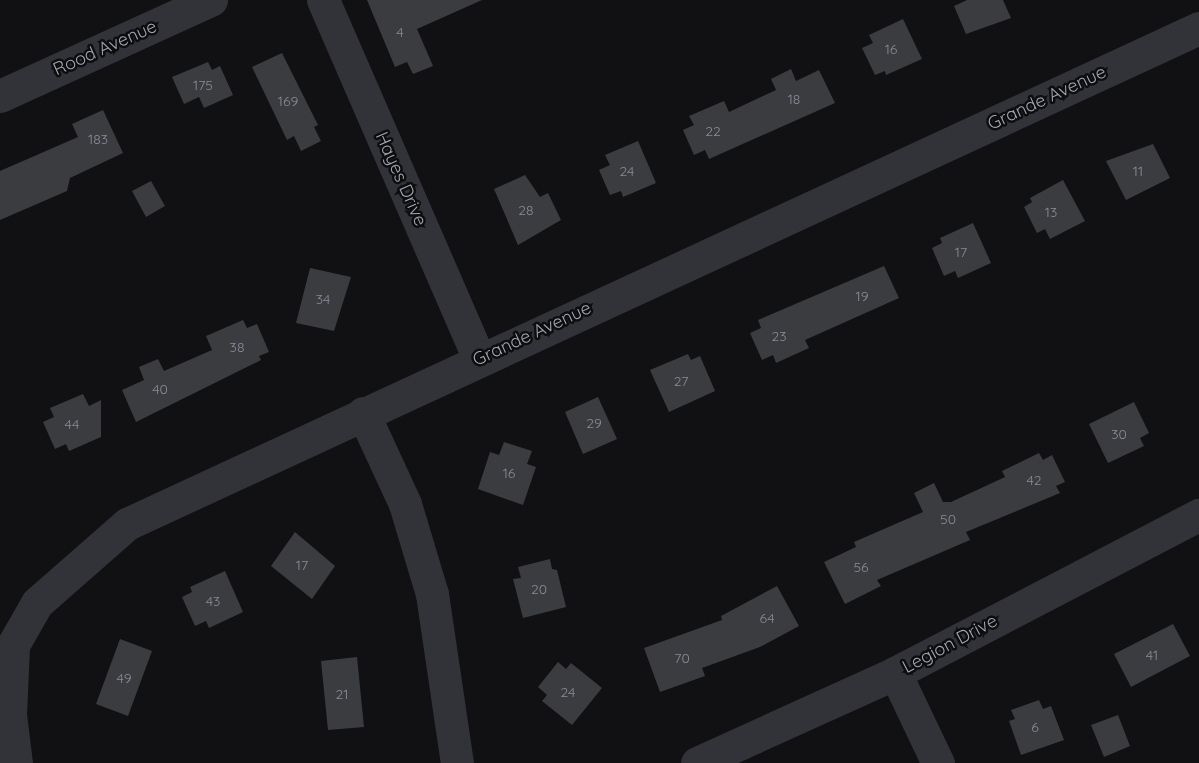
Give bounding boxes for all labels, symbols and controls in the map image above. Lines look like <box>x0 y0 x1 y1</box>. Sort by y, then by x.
street label: Rood Avenue <box>50 16 160 80</box>
house number: 4 <box>396 24 404 40</box>
house number: 16 <box>885 41 897 57</box>
street label: Grande Avenue <box>984 61 1110 135</box>
house number: 175 <box>193 77 213 93</box>
house number: 18 <box>788 91 800 107</box>
house number: 169 <box>278 93 298 109</box>
house number: 22 <box>705 123 721 139</box>
street label: Hayes Drive <box>371 129 431 229</box>
house number: 183 <box>88 131 108 147</box>
house number: 24 <box>620 163 634 179</box>
house number: 11 <box>1133 163 1143 179</box>
house number: 28 <box>518 202 534 218</box>
house number: 13 <box>1045 204 1057 220</box>
house number: 17 <box>955 244 967 260</box>
house number: 19 <box>856 288 868 304</box>
house number: 34 <box>316 291 330 307</box>
street label: Grande Avenue <box>469 297 595 371</box>
house number: 23 <box>771 328 787 344</box>
house number: 38 <box>230 339 244 355</box>
house number: 27 <box>674 373 688 389</box>
house number: 40 <box>152 381 168 397</box>
house number: 29 <box>586 415 602 431</box>
house number: 44 <box>65 416 79 432</box>
house number: 30 <box>1111 426 1127 442</box>
house number: 16 <box>503 465 515 481</box>
house number: 42 <box>1026 472 1042 488</box>
house number: 50 <box>940 511 956 527</box>
house number: 17 <box>296 557 308 573</box>
house number: 56 <box>853 559 869 575</box>
house number: 20 <box>531 581 547 597</box>
house number: 43 <box>206 593 220 609</box>
house number: 64 <box>759 610 775 626</box>
street label: Legion Drive <box>899 610 1001 678</box>
house number: 41 <box>1146 647 1158 663</box>
house number: 70 <box>674 650 690 666</box>
house number: 49 <box>117 670 131 686</box>
house number: 24 <box>561 684 575 700</box>
house number: 21 <box>336 686 348 702</box>
house number: 6 <box>1031 719 1039 735</box>

